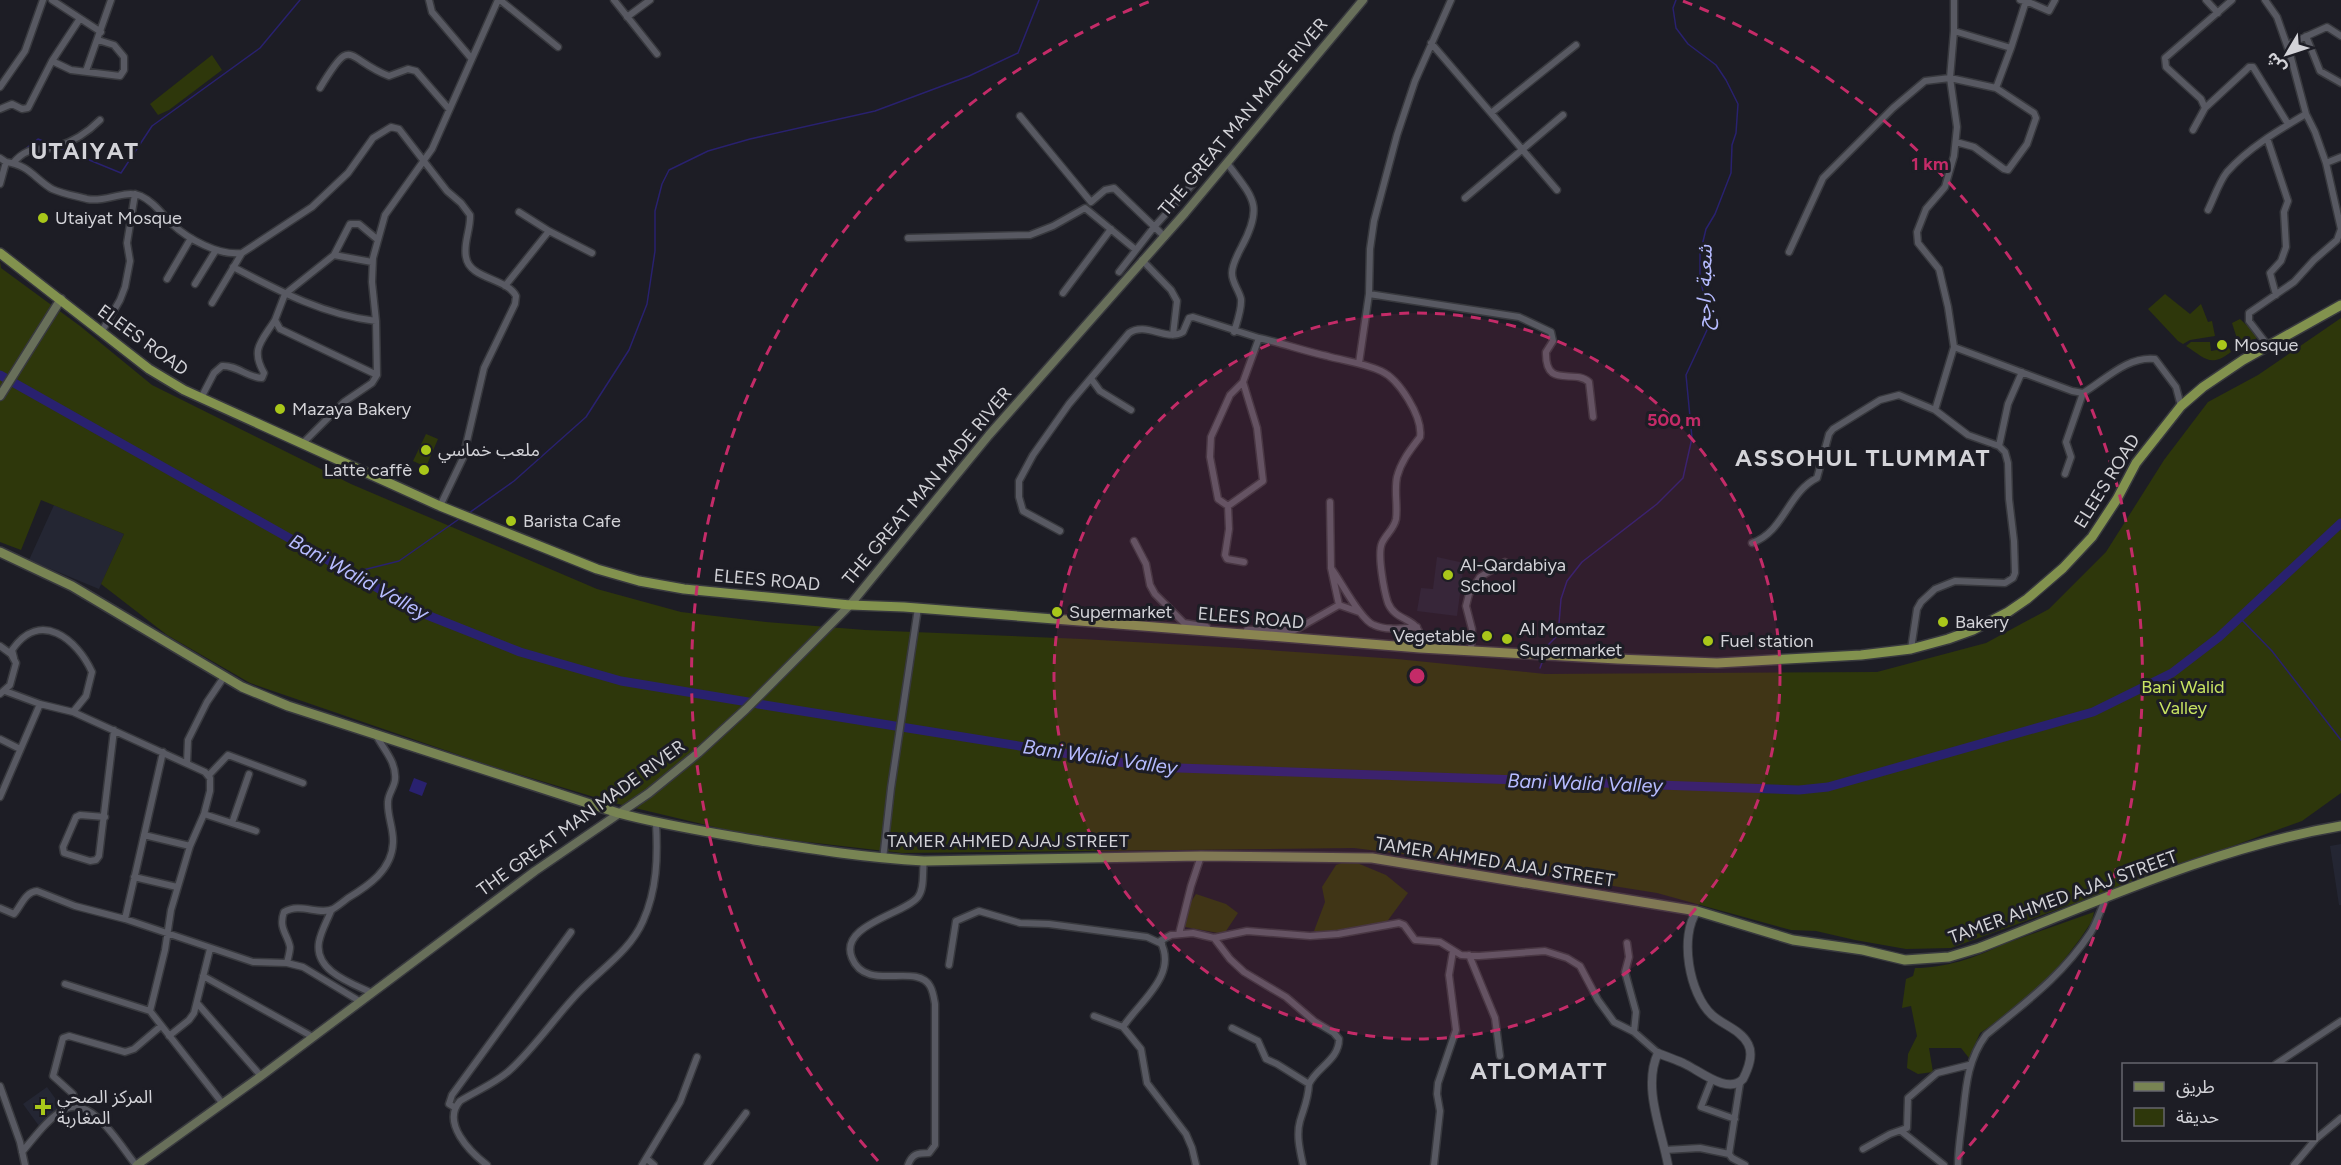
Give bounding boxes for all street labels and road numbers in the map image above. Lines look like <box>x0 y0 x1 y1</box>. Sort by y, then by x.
street label: THE GREAT MAN MADE RIVER <box>1154 14 1332 220</box>
street label: ELEES ROAD <box>93 300 193 380</box>
street label: THE GREAT MAN MADE RIVER <box>838 383 1016 589</box>
street label: ELEES ROAD <box>2069 430 2145 532</box>
street label: ELEES ROAD <box>713 564 821 596</box>
street label: ELEES ROAD <box>1197 602 1305 634</box>
street label: THE GREAT MAN MADE RIVER <box>473 735 689 901</box>
street label: TAMER AHMED AJAJ STREET <box>887 830 1129 852</box>
street label: TAMER AHMED AJAJ STREET <box>1374 832 1616 892</box>
street label: TAMER AHMED AJAJ STREET <box>1946 845 2180 949</box>

